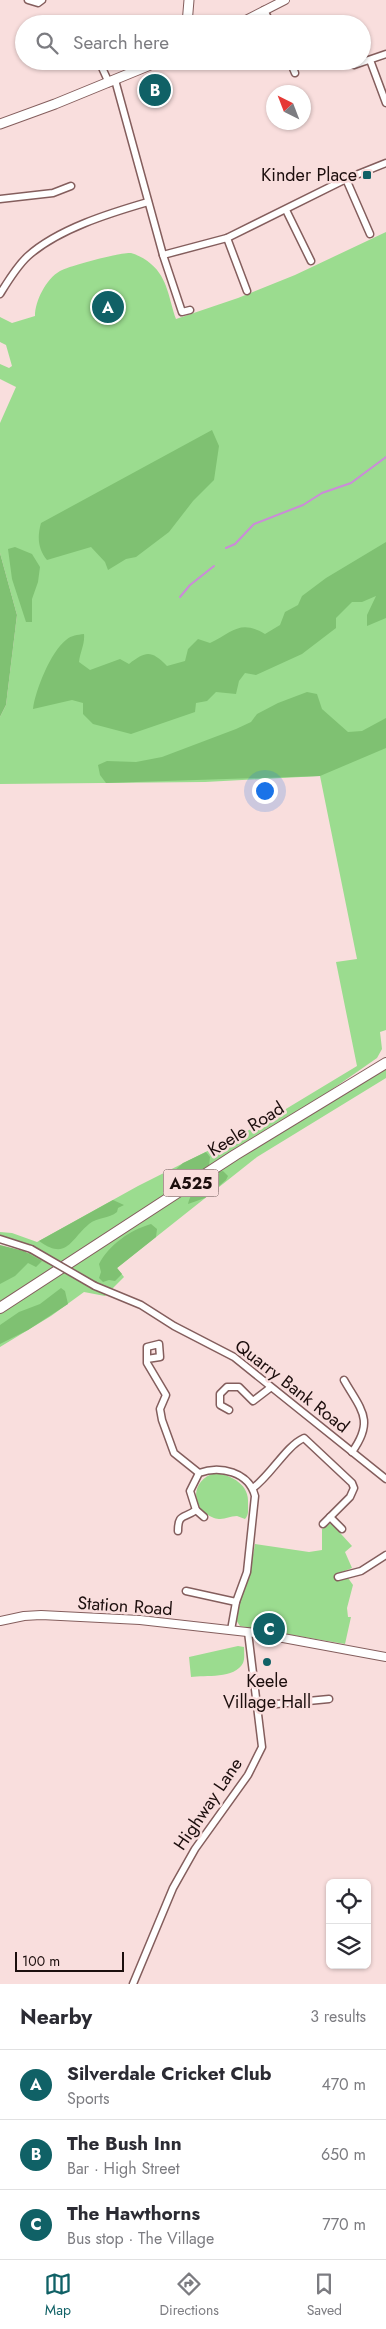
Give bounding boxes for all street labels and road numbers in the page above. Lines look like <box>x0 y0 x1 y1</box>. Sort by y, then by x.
street label: Keele Road <box>203 1095 289 1163</box>
road number: A525 <box>164 1170 218 1196</box>
street label: Quarry Bank Road <box>229 1333 355 1439</box>
street label: Station Road <box>77 1590 173 1622</box>
street label: Highway Lane <box>167 1752 249 1856</box>

